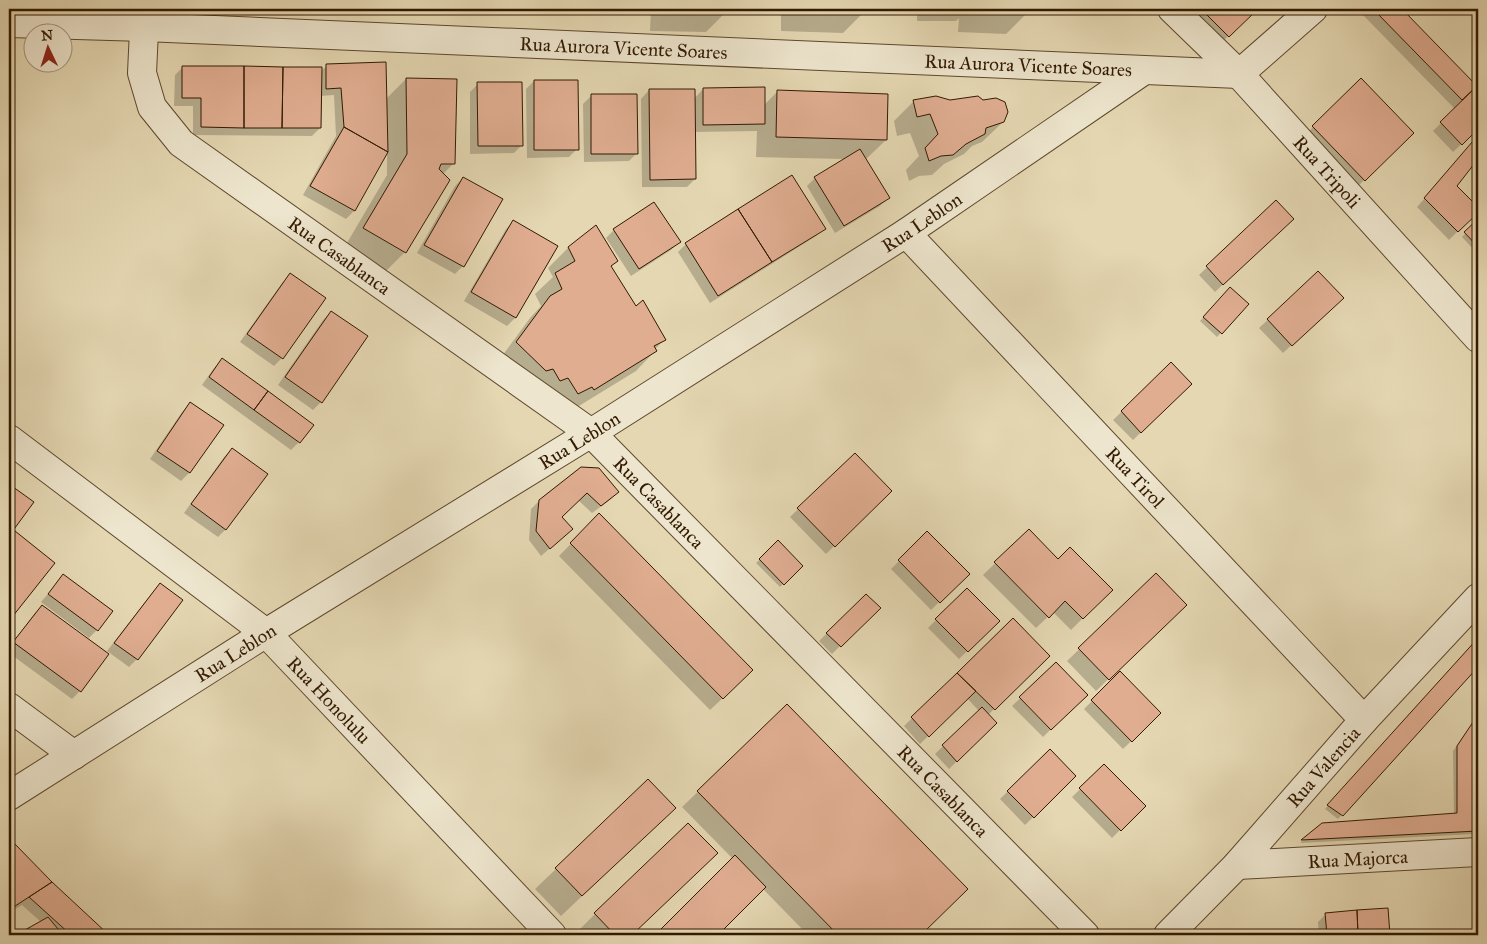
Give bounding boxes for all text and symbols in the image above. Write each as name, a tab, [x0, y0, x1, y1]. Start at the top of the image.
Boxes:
north arrow	[22, 22, 72, 72]
text: N	[41, 27, 54, 44]
street label: Rua Aurora Vicente Soares	[519, 32, 728, 64]
street label: Rua Aurora Vicente Soares	[924, 49, 1133, 81]
street label: Rua Tripoli	[1289, 131, 1366, 213]
street label: Rua Leblon	[877, 187, 966, 257]
street label: Rua Casablanca	[284, 211, 396, 300]
street label: Rua Leblon	[534, 406, 624, 474]
street label: Rua Tirol	[1101, 442, 1170, 513]
street label: Rua Casablanca	[609, 451, 710, 554]
street label: Rua Leblon	[190, 618, 280, 687]
street label: Rua Honolulu	[283, 651, 376, 748]
street label: Rua Valencia	[1282, 721, 1365, 812]
street label: Rua Casablanca	[893, 740, 994, 842]
street label: Rua Majorca	[1307, 844, 1410, 873]

